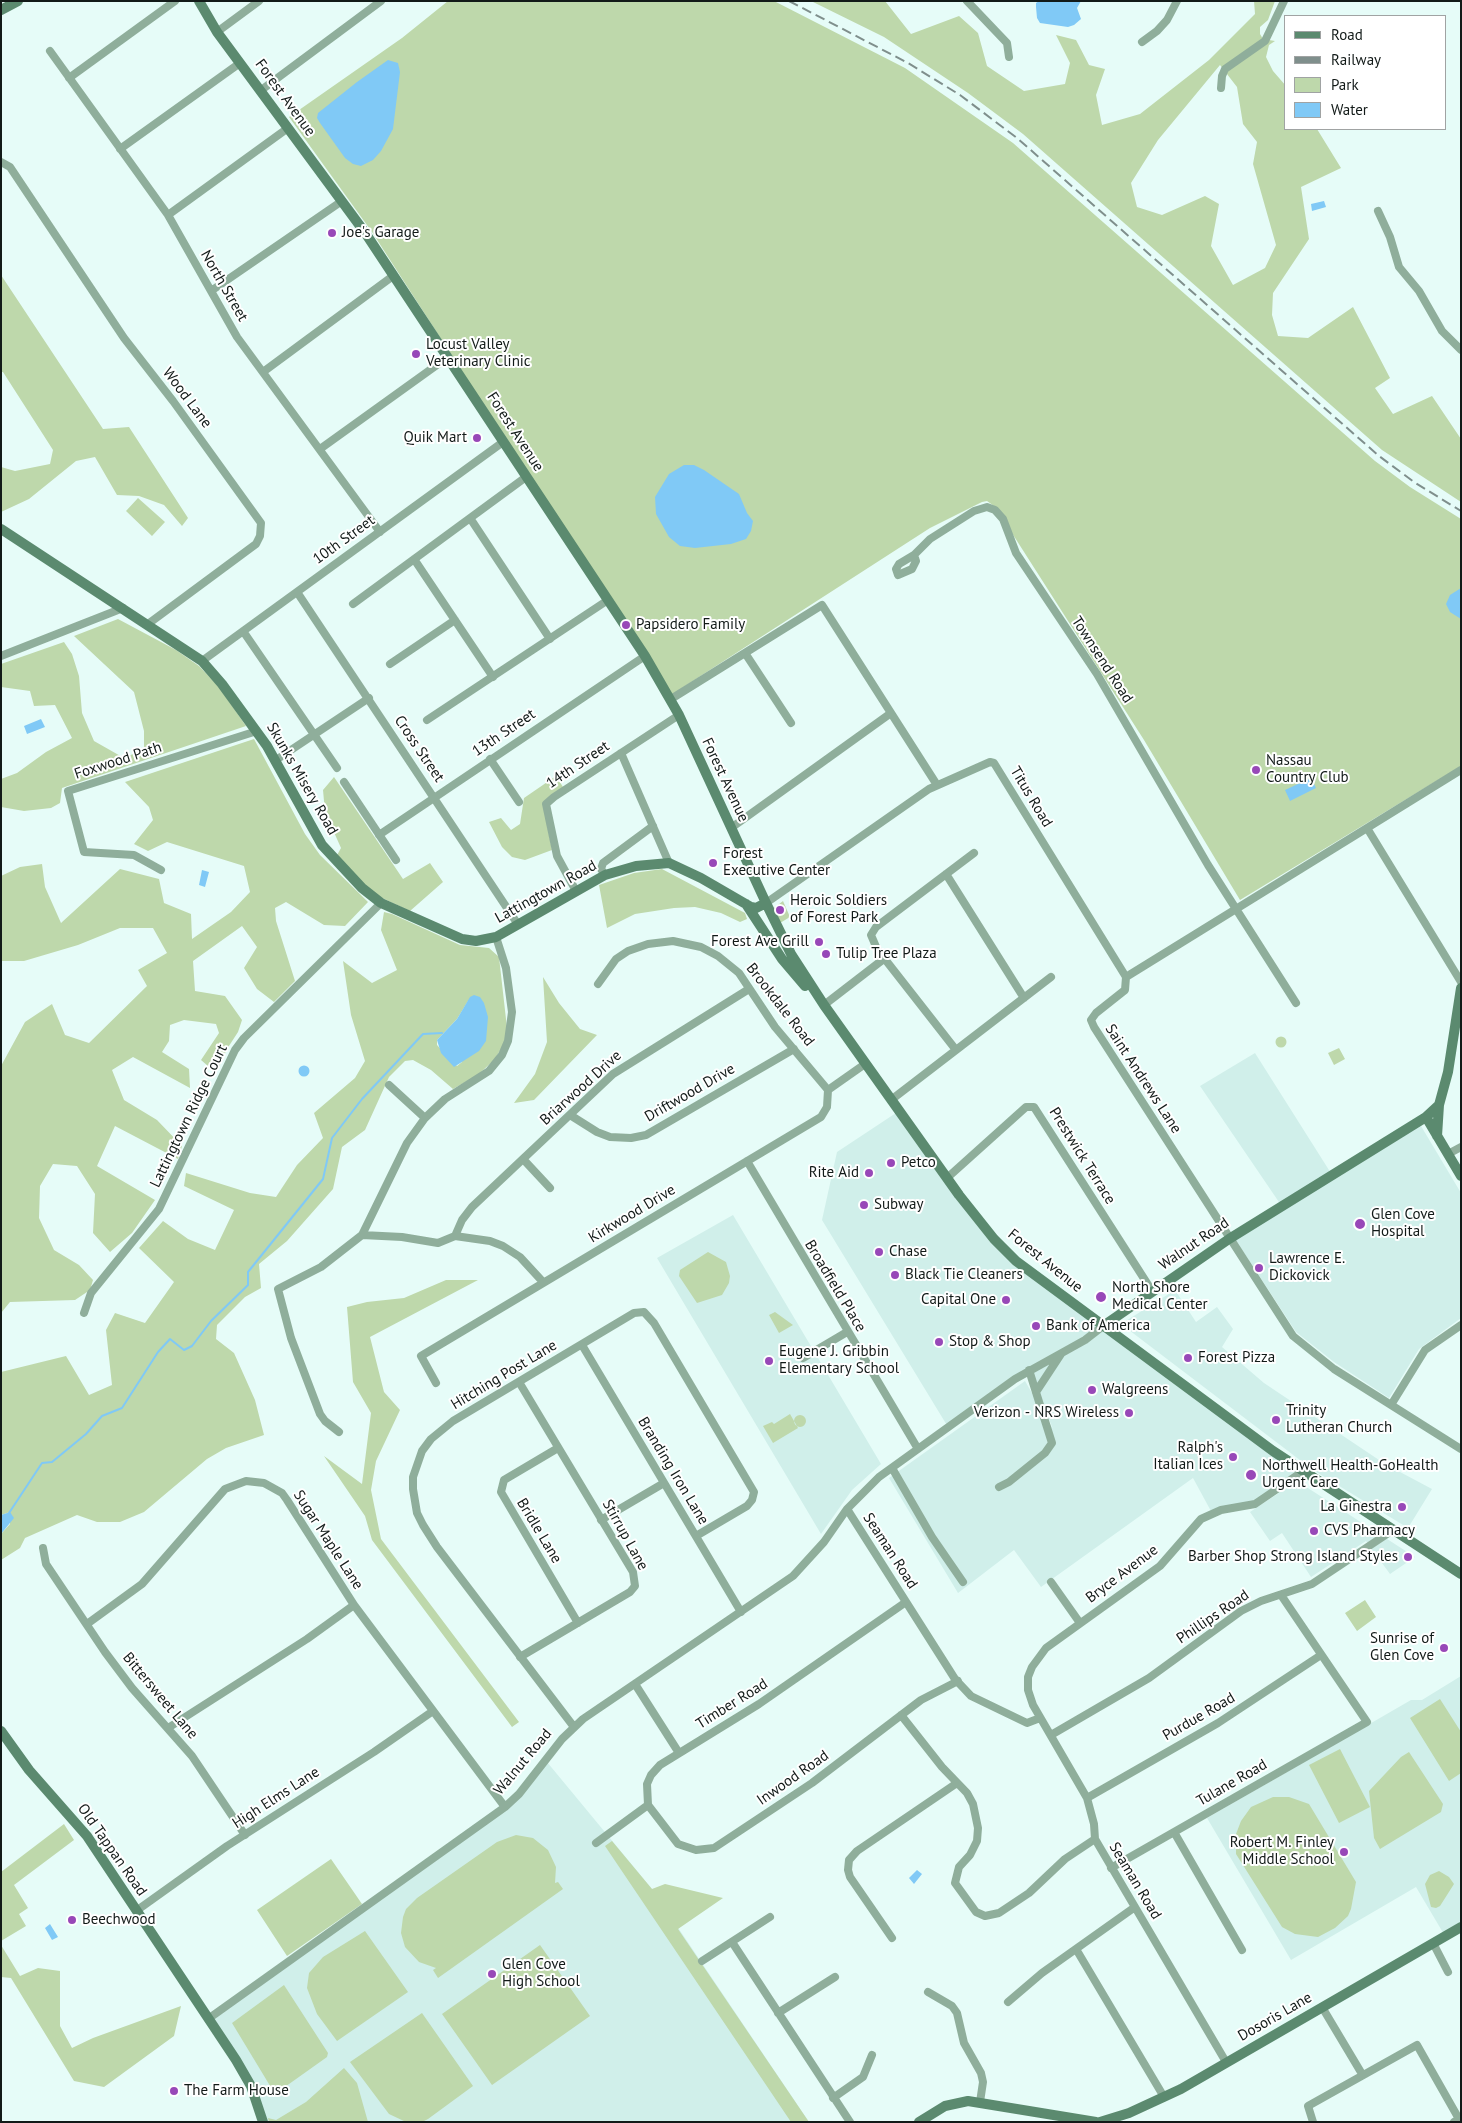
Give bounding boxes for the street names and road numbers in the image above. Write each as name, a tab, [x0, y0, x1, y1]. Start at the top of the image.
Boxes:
street label: Forest Avenue	[251, 56, 319, 140]
street label: North Street	[196, 247, 252, 325]
street label: Wood Lane	[159, 364, 215, 432]
street label: Forest Avenue	[483, 389, 547, 475]
street label: 10th Street	[310, 512, 378, 568]
street label: Townsend Road	[1067, 613, 1137, 707]
street label: 13th Street	[469, 705, 539, 761]
street label: Cross Street	[390, 712, 448, 786]
street label: Skunks Misery Road	[263, 720, 341, 838]
street label: Forest Avenue	[698, 735, 752, 825]
street label: 14th Street	[543, 737, 613, 793]
street label: Foxwood Path	[72, 738, 164, 784]
street label: Titus Road	[1006, 763, 1056, 831]
street label: Lattingtown Road	[492, 857, 600, 927]
street label: Brookdale Road	[742, 960, 818, 1050]
street label: Saint Andrews Lane	[1101, 1021, 1185, 1137]
street label: Lattingtown Ridge Court	[147, 1042, 231, 1190]
street label: Briarwood Drive	[537, 1047, 625, 1129]
street label: Driftwood Drive	[642, 1060, 738, 1126]
street label: Prestwick Terrace	[1045, 1104, 1119, 1208]
street label: Kirkwood Drive	[585, 1181, 679, 1247]
street label: Walnut Road	[1155, 1214, 1233, 1274]
street label: Forest Avenue	[1004, 1225, 1086, 1297]
street label: Broadfield Place	[801, 1237, 869, 1335]
street label: Hitching Post Lane	[448, 1336, 560, 1414]
street label: Branding Iron Lane	[634, 1414, 712, 1528]
street label: Sugar Maple Lane	[289, 1487, 367, 1593]
street label: Bridle Lane	[513, 1495, 565, 1567]
street label: Stirrup Lane	[598, 1496, 652, 1574]
street label: Seaman Road	[859, 1510, 921, 1592]
street label: Bryce Avenue	[1082, 1541, 1162, 1607]
street label: Phillips Road	[1173, 1586, 1253, 1648]
street label: Bittersweet Lane	[119, 1649, 201, 1743]
street label: Timber Road	[693, 1675, 771, 1733]
street label: Purdue Road	[1160, 1689, 1238, 1745]
street label: Walnut Road	[490, 1725, 556, 1799]
street label: Inwood Road	[754, 1747, 832, 1809]
street label: Tulane Road	[1194, 1756, 1270, 1810]
street label: High Elms Lane	[229, 1763, 323, 1833]
street label: Old Tappan Road	[73, 1800, 151, 1900]
street label: Seaman Road	[1105, 1839, 1165, 1923]
street label: Dosoris Lane	[1235, 1989, 1315, 2045]

